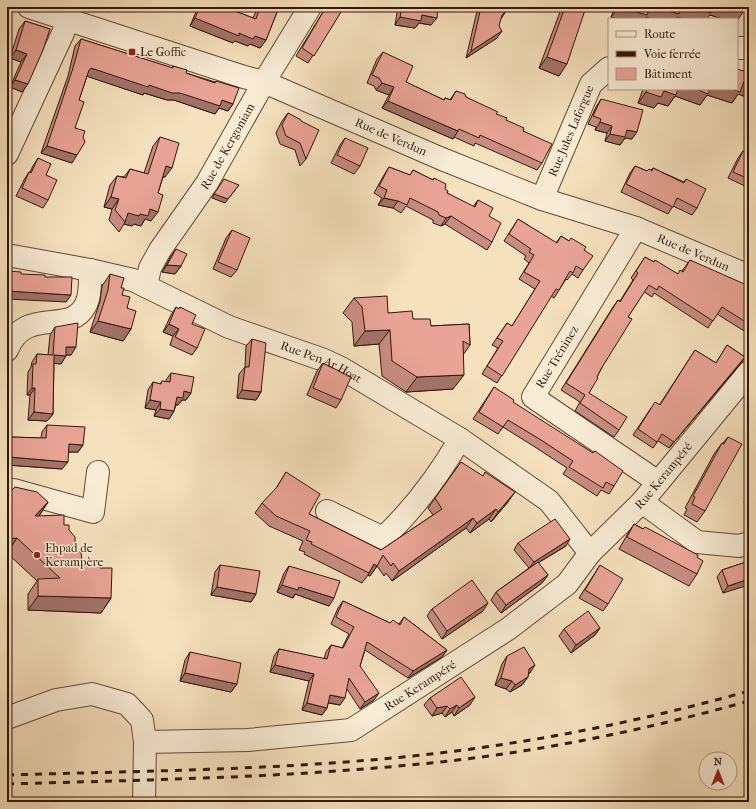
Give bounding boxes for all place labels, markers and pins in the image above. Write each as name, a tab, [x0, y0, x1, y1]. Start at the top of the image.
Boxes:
place label: Le Goffic	[140, 45, 186, 59]
marker: Le Goffic	[127, 47, 137, 57]
place label: Ehpad de Kerampère	[45, 541, 104, 569]
marker: Ehpad de Kerampère	[32, 550, 42, 560]

